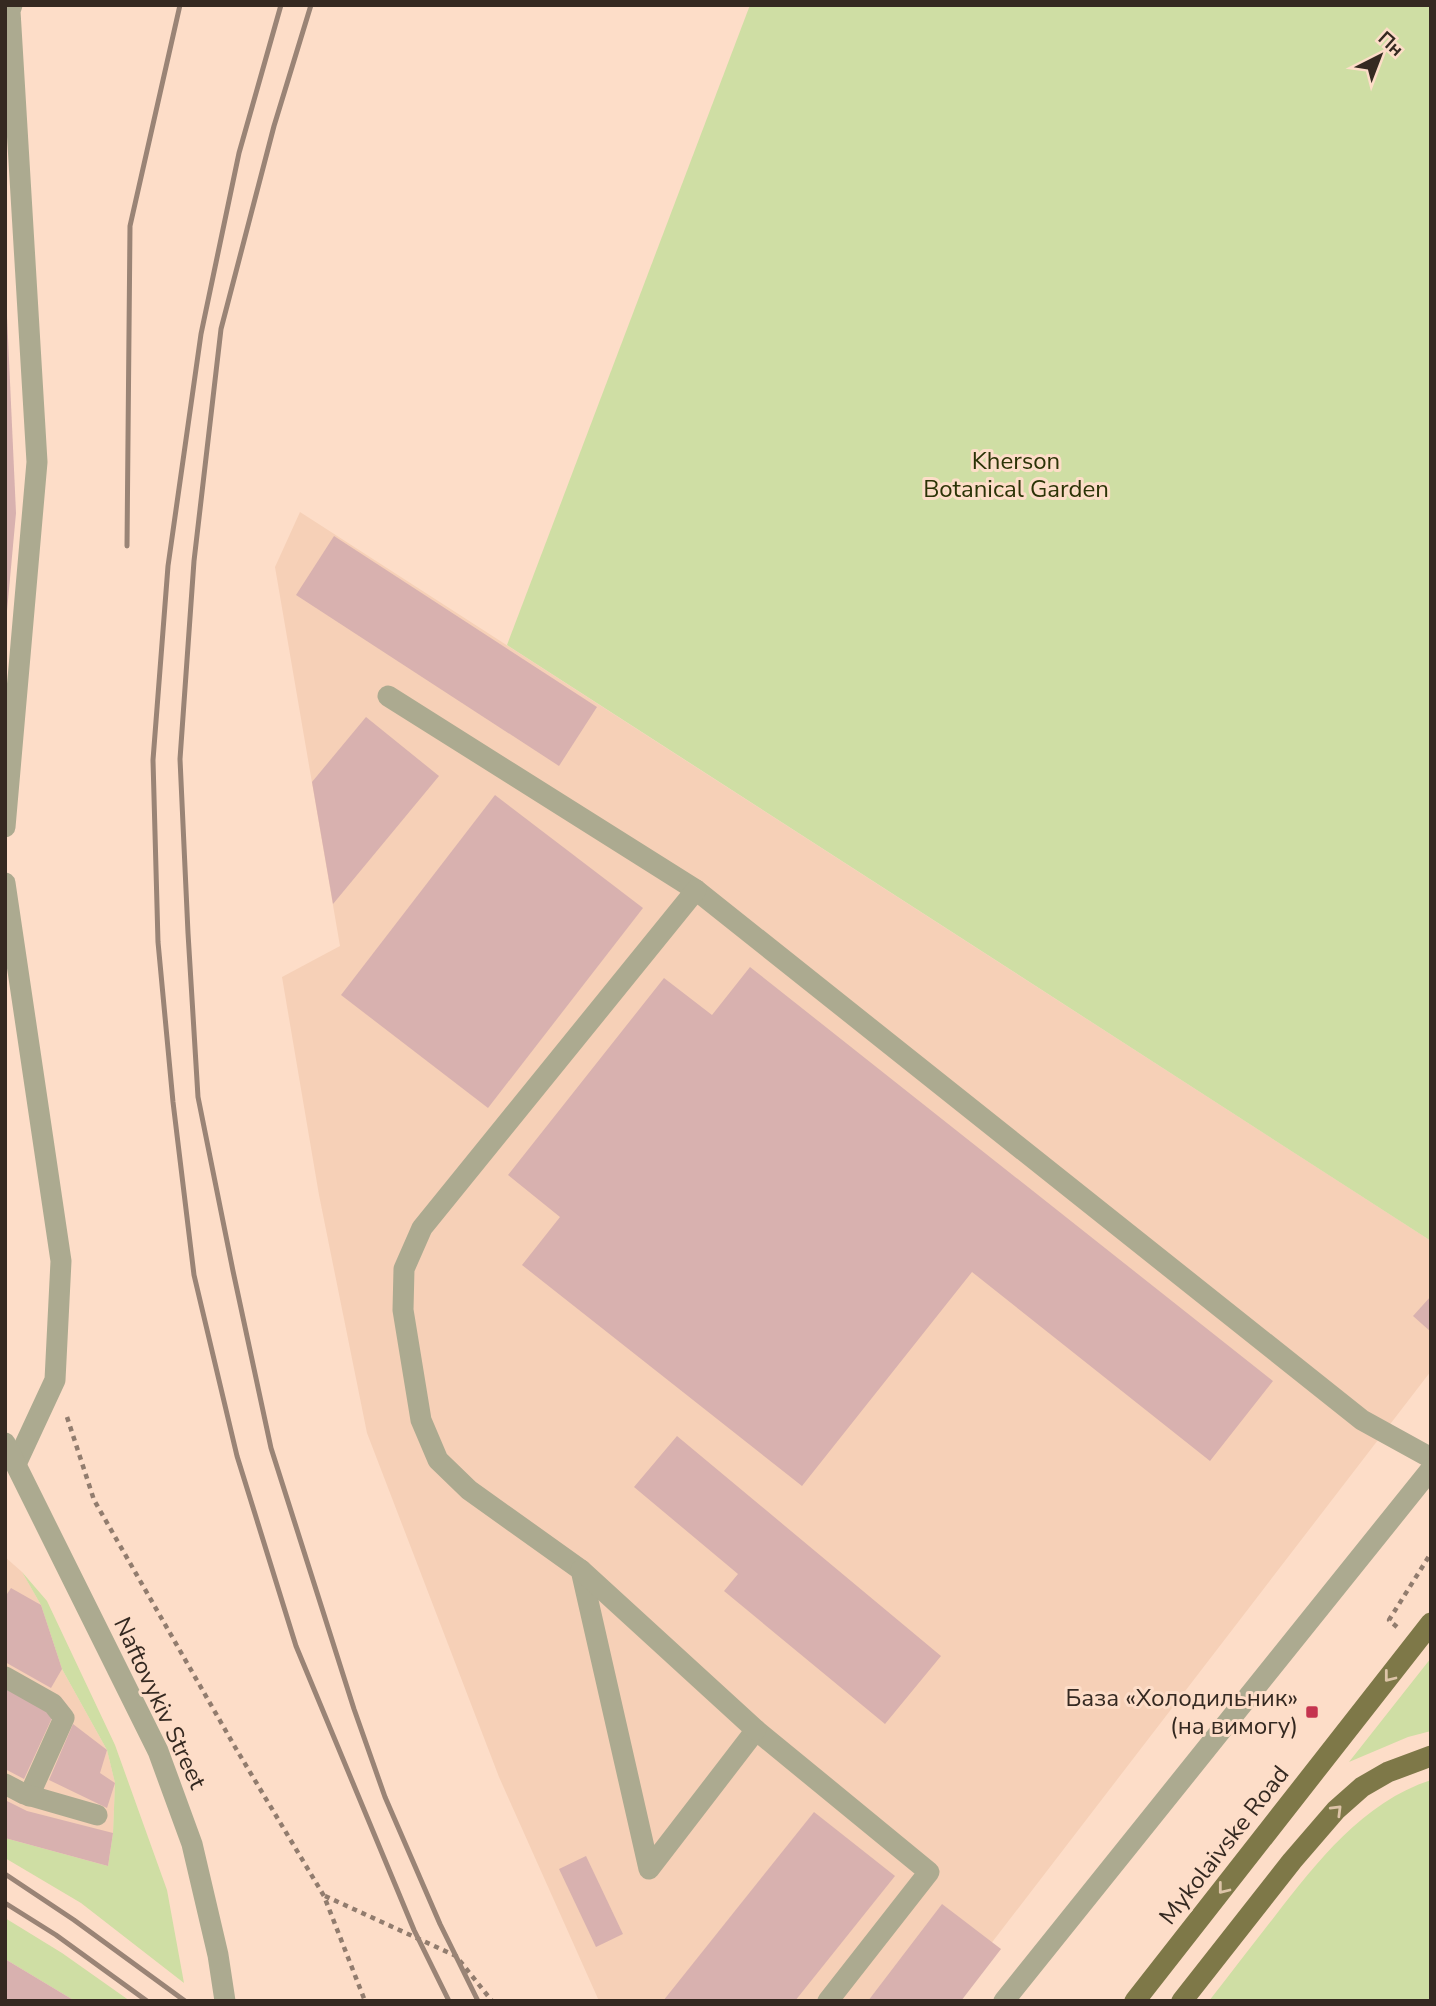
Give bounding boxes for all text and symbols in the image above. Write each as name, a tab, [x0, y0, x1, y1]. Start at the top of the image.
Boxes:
north arrow	[1345, 21, 1415, 91]
text: Пн	[1372, 26, 1409, 63]
park label: Kherson Botanical Garden	[923, 445, 1109, 505]
street label: Naftovykiv Street	[106, 1612, 214, 1795]
one-way arrow	[1384, 1669, 1397, 1681]
place label: База «Холодильник» (на вимогу)	[1065, 1682, 1298, 1742]
marker: База «Холодильник» (на вимогу)	[1304, 1704, 1320, 1720]
street label: Mykolaivske Road	[1152, 1759, 1296, 1931]
one-way arrow	[1329, 1805, 1342, 1818]
one-way arrow	[1218, 1882, 1231, 1894]

